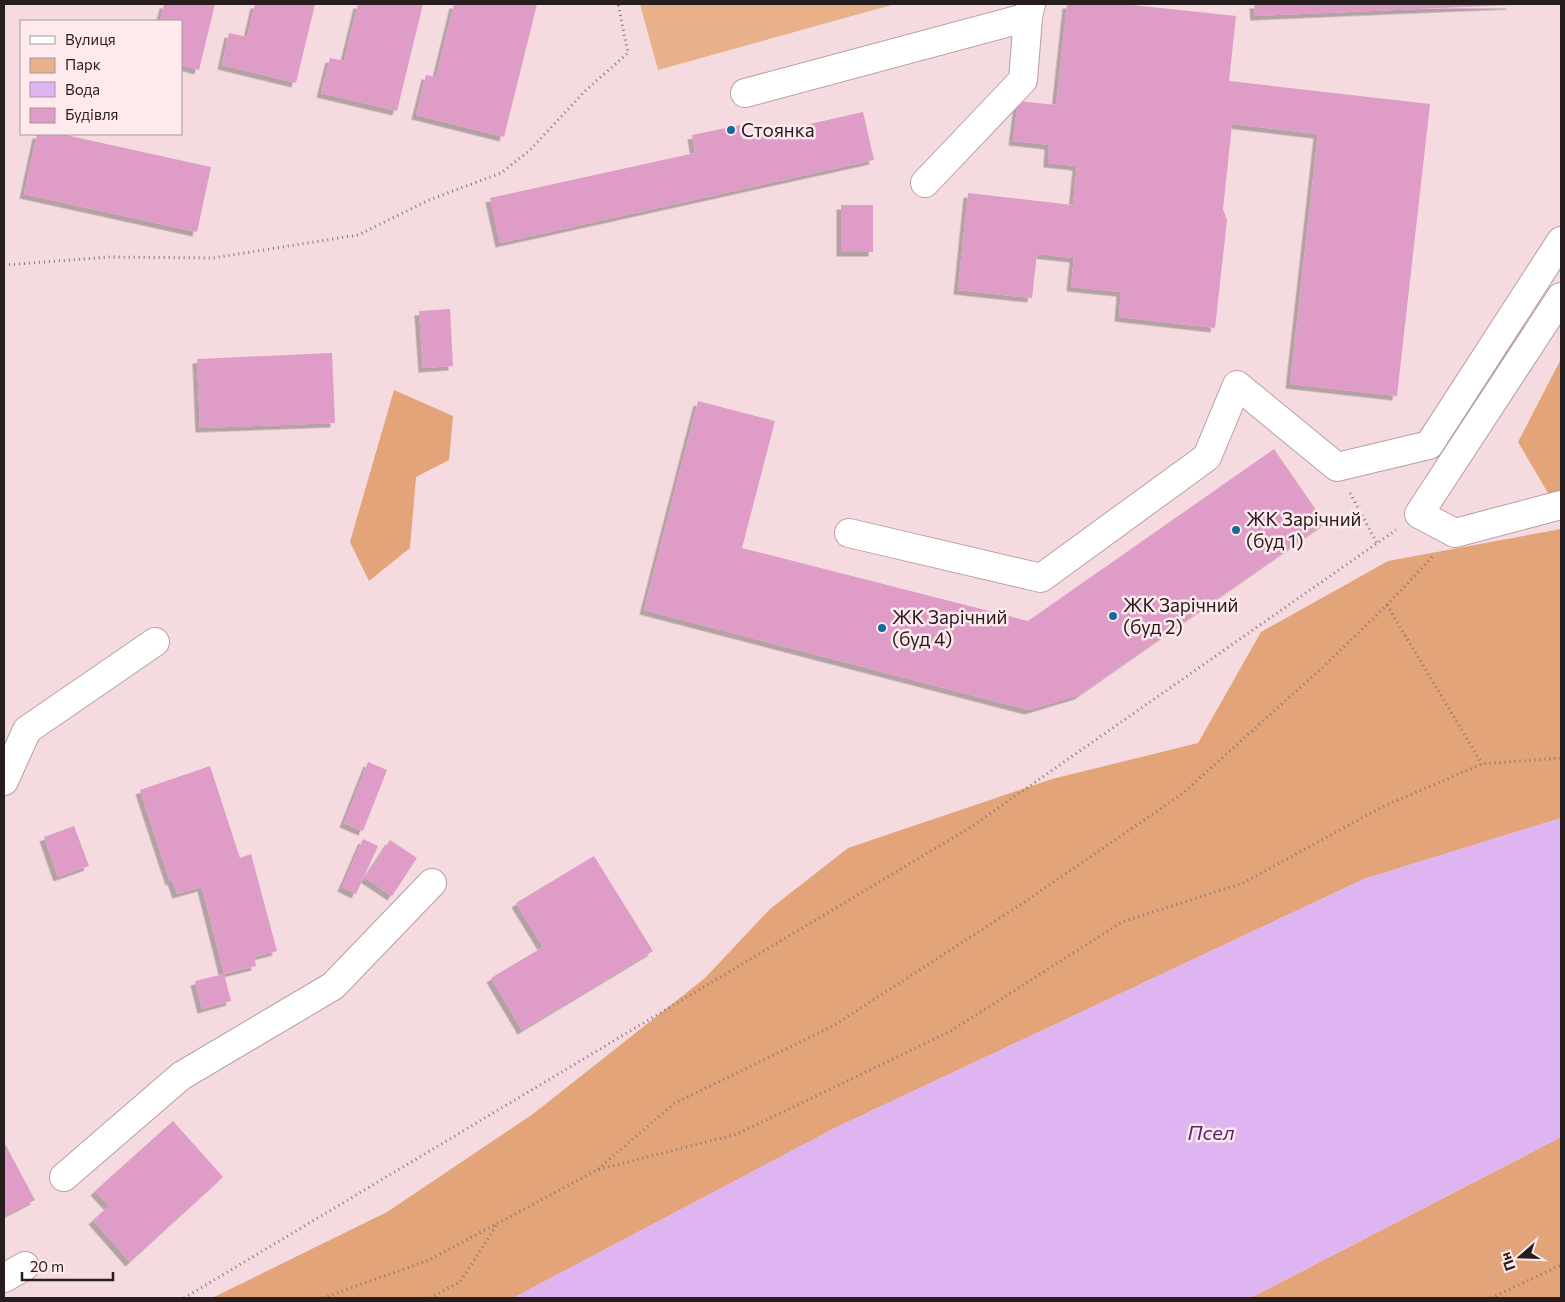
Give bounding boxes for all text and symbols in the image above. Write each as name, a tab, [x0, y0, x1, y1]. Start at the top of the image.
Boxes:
legend	[20, 20, 182, 135]
text: Вулиця	[65, 30, 116, 48]
text: Парк	[65, 55, 101, 73]
text: Вода	[65, 80, 100, 98]
text: Будівля	[65, 105, 118, 123]
place label: Стоянка	[741, 118, 815, 141]
marker: Стоянка	[725, 124, 737, 136]
place label: ЖК Зарічний (буд 1)	[1246, 507, 1361, 552]
marker: ЖК Зарічний (буд 1)	[1230, 524, 1242, 536]
place label: ЖК Зарічний (буд 2)	[1123, 593, 1238, 638]
place label: ЖК Зарічний (буд 4)	[892, 605, 1007, 650]
marker: ЖК Зарічний (буд 2)	[1107, 610, 1119, 622]
marker: ЖК Зарічний (буд 4)	[876, 622, 888, 634]
water label: Псел	[1188, 1120, 1235, 1144]
north arrow	[1495, 1232, 1545, 1282]
scale bar	[22, 1250, 114, 1282]
text: Пн	[1496, 1250, 1518, 1273]
text: 20 m	[30, 1257, 64, 1275]

